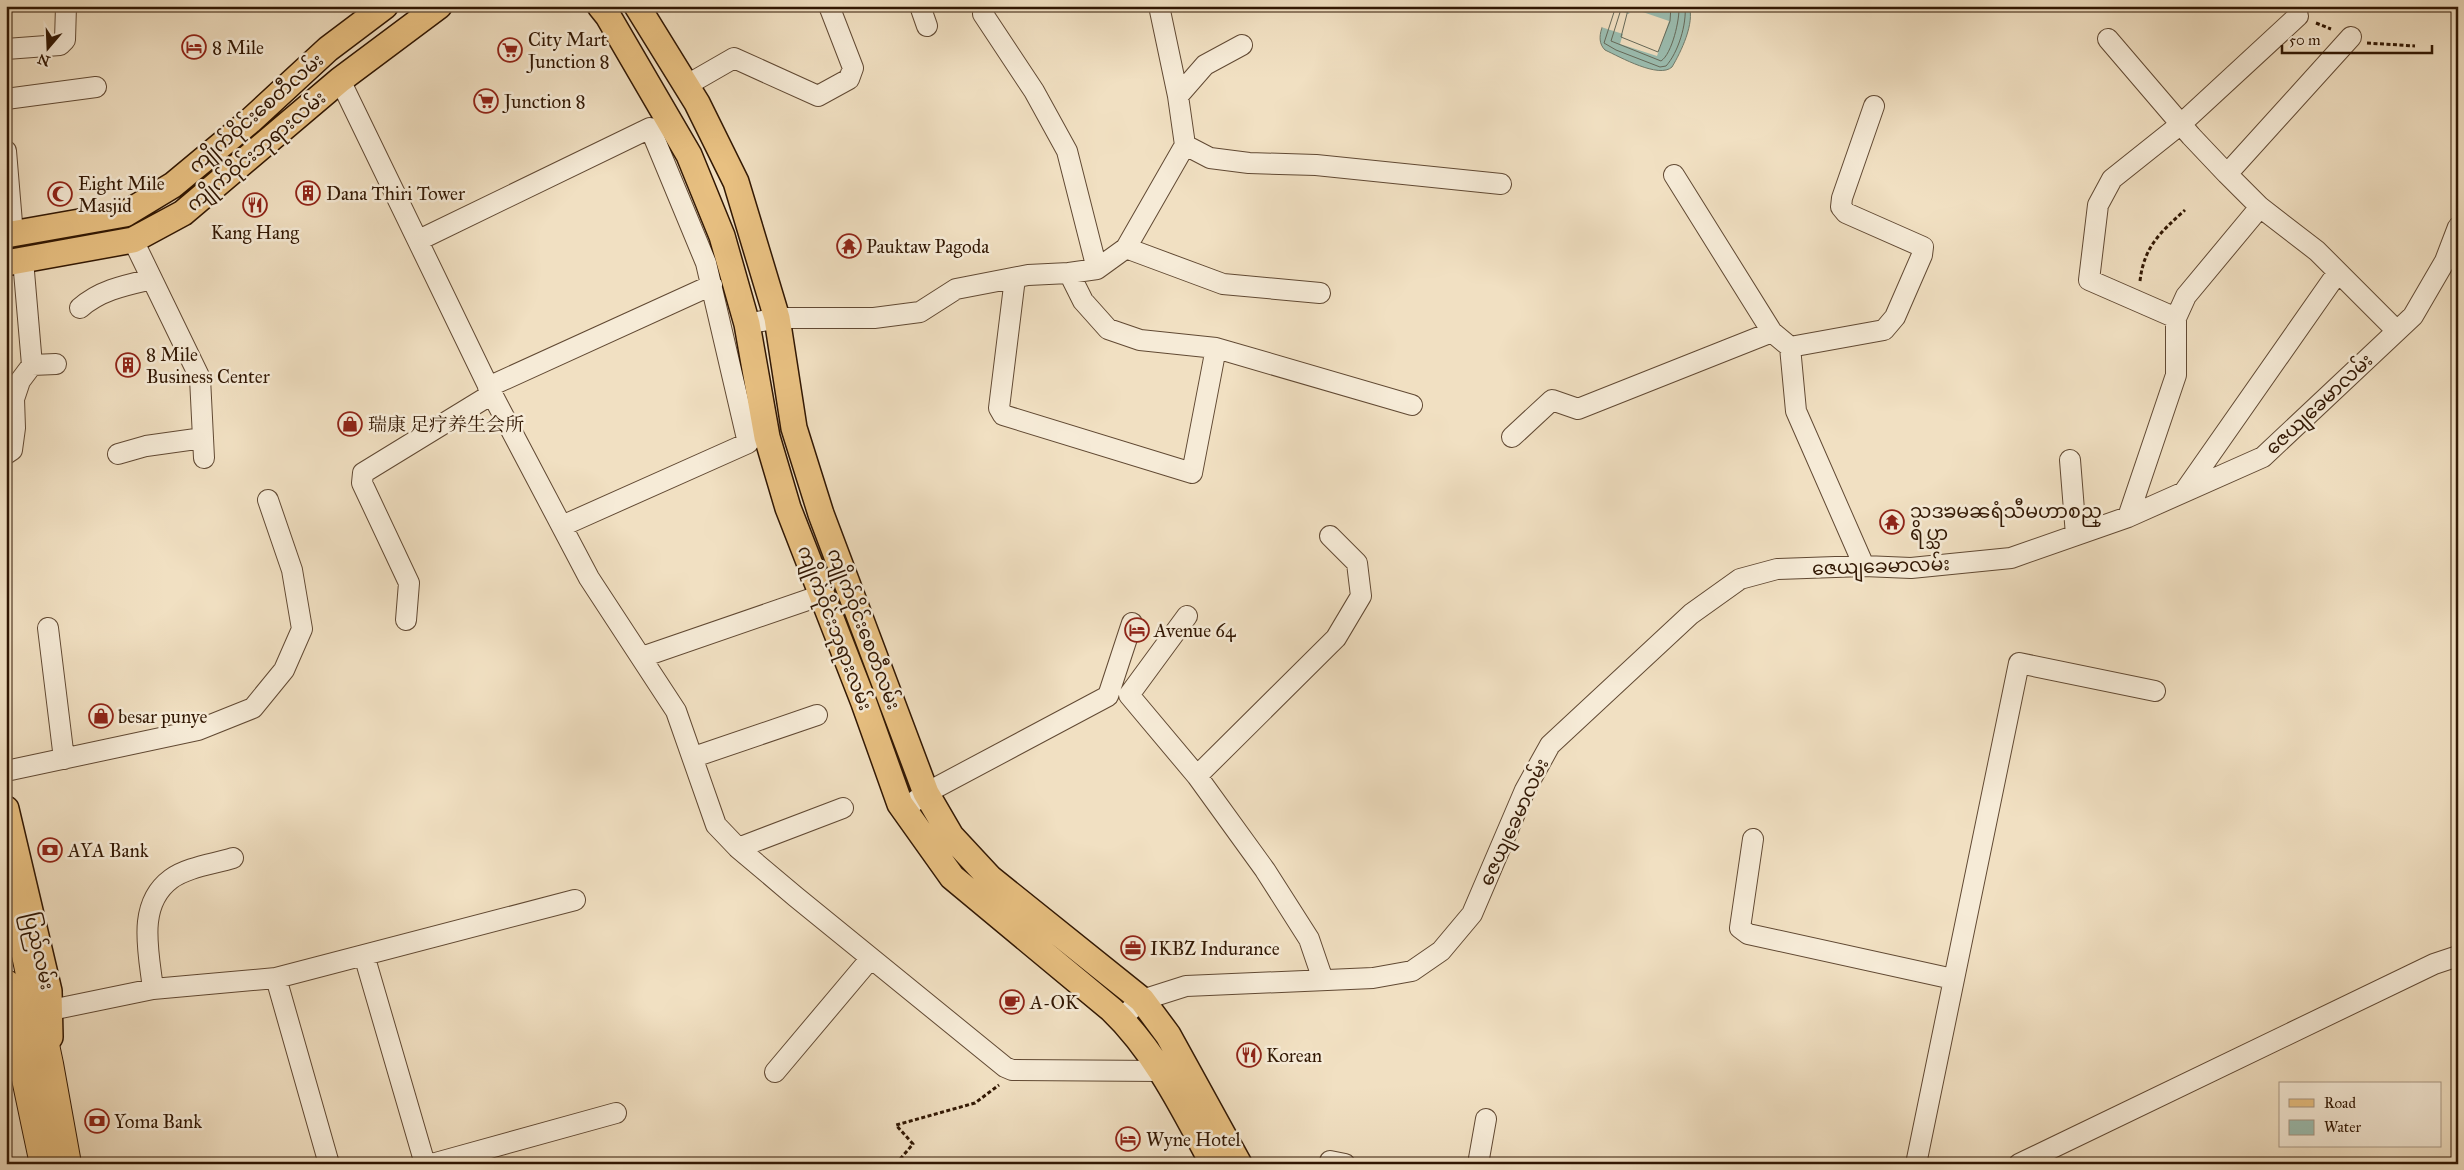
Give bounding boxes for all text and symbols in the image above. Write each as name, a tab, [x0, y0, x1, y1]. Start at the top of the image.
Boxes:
north arrow	[22, 22, 72, 72]
scale bar	[2282, 22, 2432, 54]
place label: City Mart Junction 8	[526, 28, 610, 74]
text: 50 m	[2289, 31, 2321, 49]
hotel icon: 8 Mile	[181, 34, 207, 60]
place label: 8 Mile	[212, 36, 264, 59]
supermarket icon: City Mart Junction 8	[497, 37, 523, 63]
street label: ကျိုက်ဝိုင်းစေတီလမ်း	[182, 46, 331, 182]
text: N	[35, 50, 52, 70]
street label: ကျိုက်ဝိုင်းဘုရားလမ်း	[180, 84, 334, 220]
supermarket icon: Junction 8	[473, 88, 499, 114]
place label: Junction 8	[502, 90, 586, 114]
place label: Eight Mile Masjid	[78, 172, 165, 217]
building icon: Dana Thiri Tower	[295, 180, 321, 206]
mosque icon: Eight Mile Masjid	[47, 181, 73, 207]
place label: Dana Thiri Tower	[326, 182, 466, 205]
restaurant icon: Kang Hang	[242, 192, 268, 218]
place label: Kang Hang	[211, 221, 299, 245]
temple icon: Pauktaw Pagoda	[836, 233, 862, 259]
place label: Pauktaw Pagoda	[866, 235, 990, 259]
place label: 8 Mile Business Center	[146, 343, 271, 388]
street label: ဇေယျခေမာလမ်း	[2259, 346, 2380, 462]
building icon: 8 Mile Business Center	[115, 352, 141, 378]
shop icon: 瑞康 足疗养生会所	[337, 411, 363, 437]
place label: 瑞康 足疗养生会所	[368, 413, 524, 436]
place label: သဒၶမၼရံသီမဟာစည္ ရိပ္သာ	[1910, 497, 2102, 549]
temple icon: သဒၶမၼရံသီမဟာစည္ ရိပ္သာ	[1879, 509, 1905, 535]
street label: ကျိုက်ဝိုင်းဘုရားလမ်း	[788, 541, 880, 715]
street label: ကျိုက်ဝိုင်းစေတီလမ်း	[818, 544, 908, 715]
street label: ဇေယျခေမာလမ်း	[1812, 549, 1950, 584]
hotel icon: Avenue 64	[1124, 617, 1150, 643]
place label: Avenue 64	[1153, 619, 1236, 642]
shop icon: besar punye	[88, 703, 114, 729]
place label: besar punye	[118, 705, 208, 728]
street label: ဇေယျခေမာလမ်း	[1472, 753, 1557, 891]
bank icon: AYA Bank	[37, 837, 63, 863]
place label: AYA Bank	[67, 839, 149, 862]
street label: ပြည်လမ်း	[15, 909, 62, 993]
office icon: IKBZ Indurance	[1120, 935, 1146, 961]
place label: IKBZ Indurance	[1150, 937, 1280, 960]
cafe icon: A-OK	[999, 989, 1025, 1015]
place label: A-OK	[1029, 991, 1079, 1014]
restaurant icon: Korean	[1236, 1042, 1262, 1068]
place label: Korean	[1266, 1044, 1322, 1067]
legend	[2279, 1082, 2442, 1148]
text: Road	[2324, 1094, 2356, 1112]
bank icon: Yoma Bank	[84, 1108, 110, 1134]
place label: Yoma Bank	[114, 1110, 202, 1133]
text: Water	[2324, 1118, 2361, 1136]
hotel icon: Wyne Hotel	[1115, 1126, 1141, 1152]
place label: Wyne Hotel	[1146, 1128, 1242, 1151]

